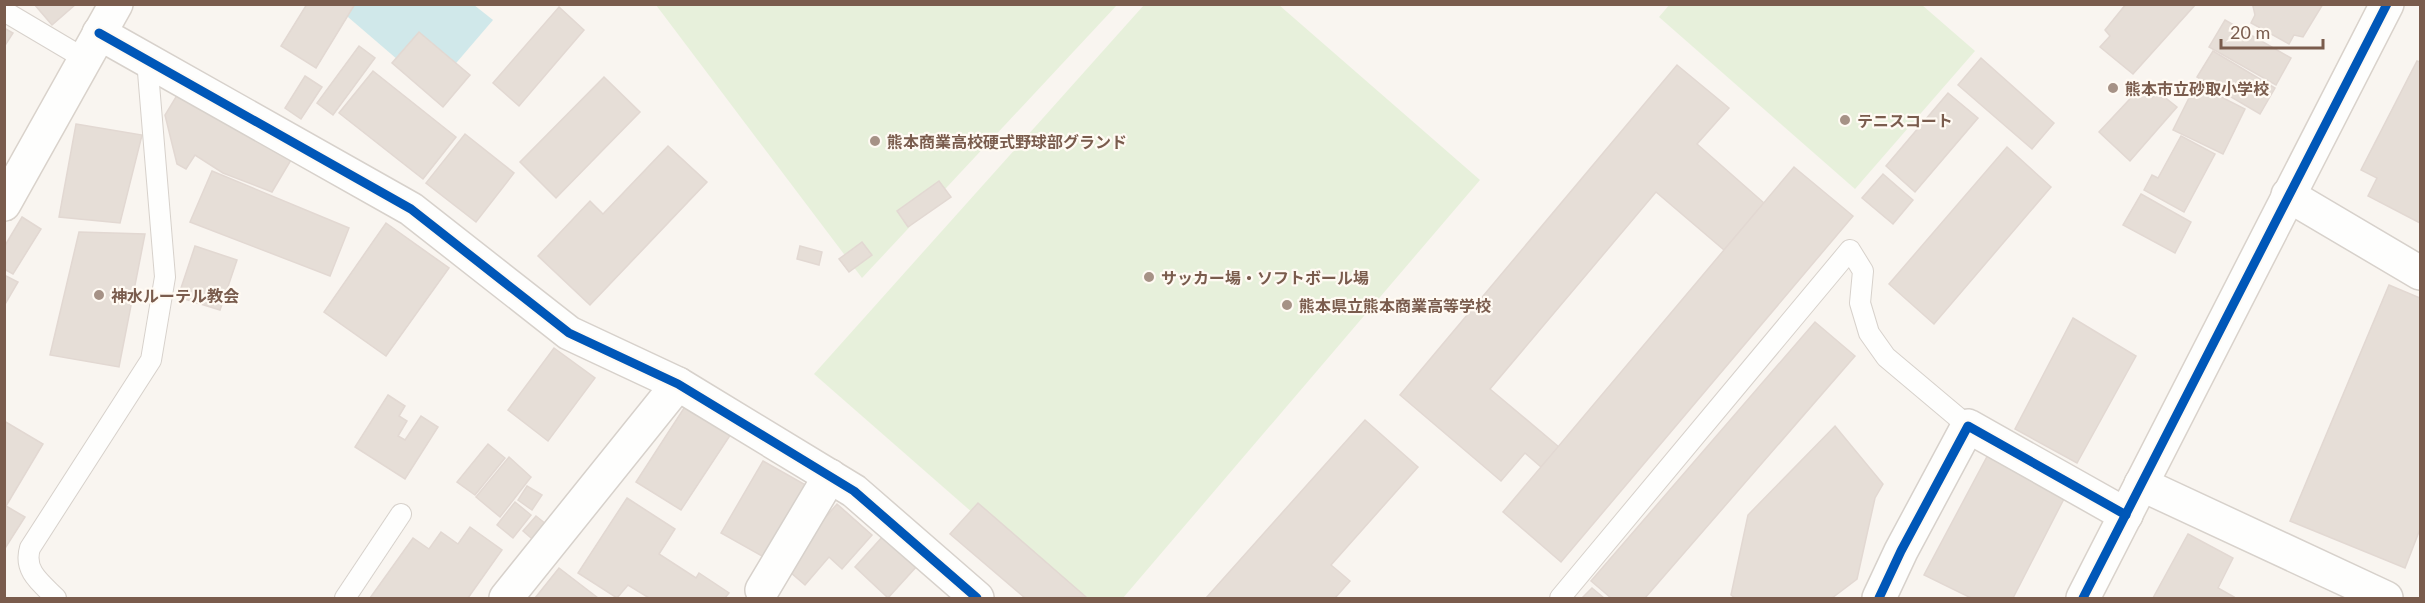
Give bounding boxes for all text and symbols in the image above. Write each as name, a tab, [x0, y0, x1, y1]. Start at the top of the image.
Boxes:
scale bar	[2221, 12, 2323, 50]
text: 20 m	[2230, 21, 2270, 43]
place label: 熊本市立砂取小学校	[2125, 79, 2269, 98]
marker: 熊本市立砂取小学校	[2106, 81, 2120, 95]
place label: テニスコート	[1857, 111, 1953, 130]
marker: テニスコート	[1838, 113, 1852, 127]
place label: 熊本商業高校硬式野球部グランド	[887, 132, 1127, 151]
marker: 熊本商業高校硬式野球部グランド	[868, 134, 882, 148]
place label: サッカー場・ソフトボール場	[1161, 268, 1369, 287]
marker: サッカー場・ソフトボール場	[1142, 270, 1156, 284]
place label: 神水ルーテル教会	[111, 286, 239, 305]
marker: 神水ルーテル教会	[92, 288, 106, 302]
place label: 熊本県立熊本商業高等学校	[1299, 296, 1491, 315]
marker: 熊本県立熊本商業高等学校	[1280, 298, 1294, 312]

